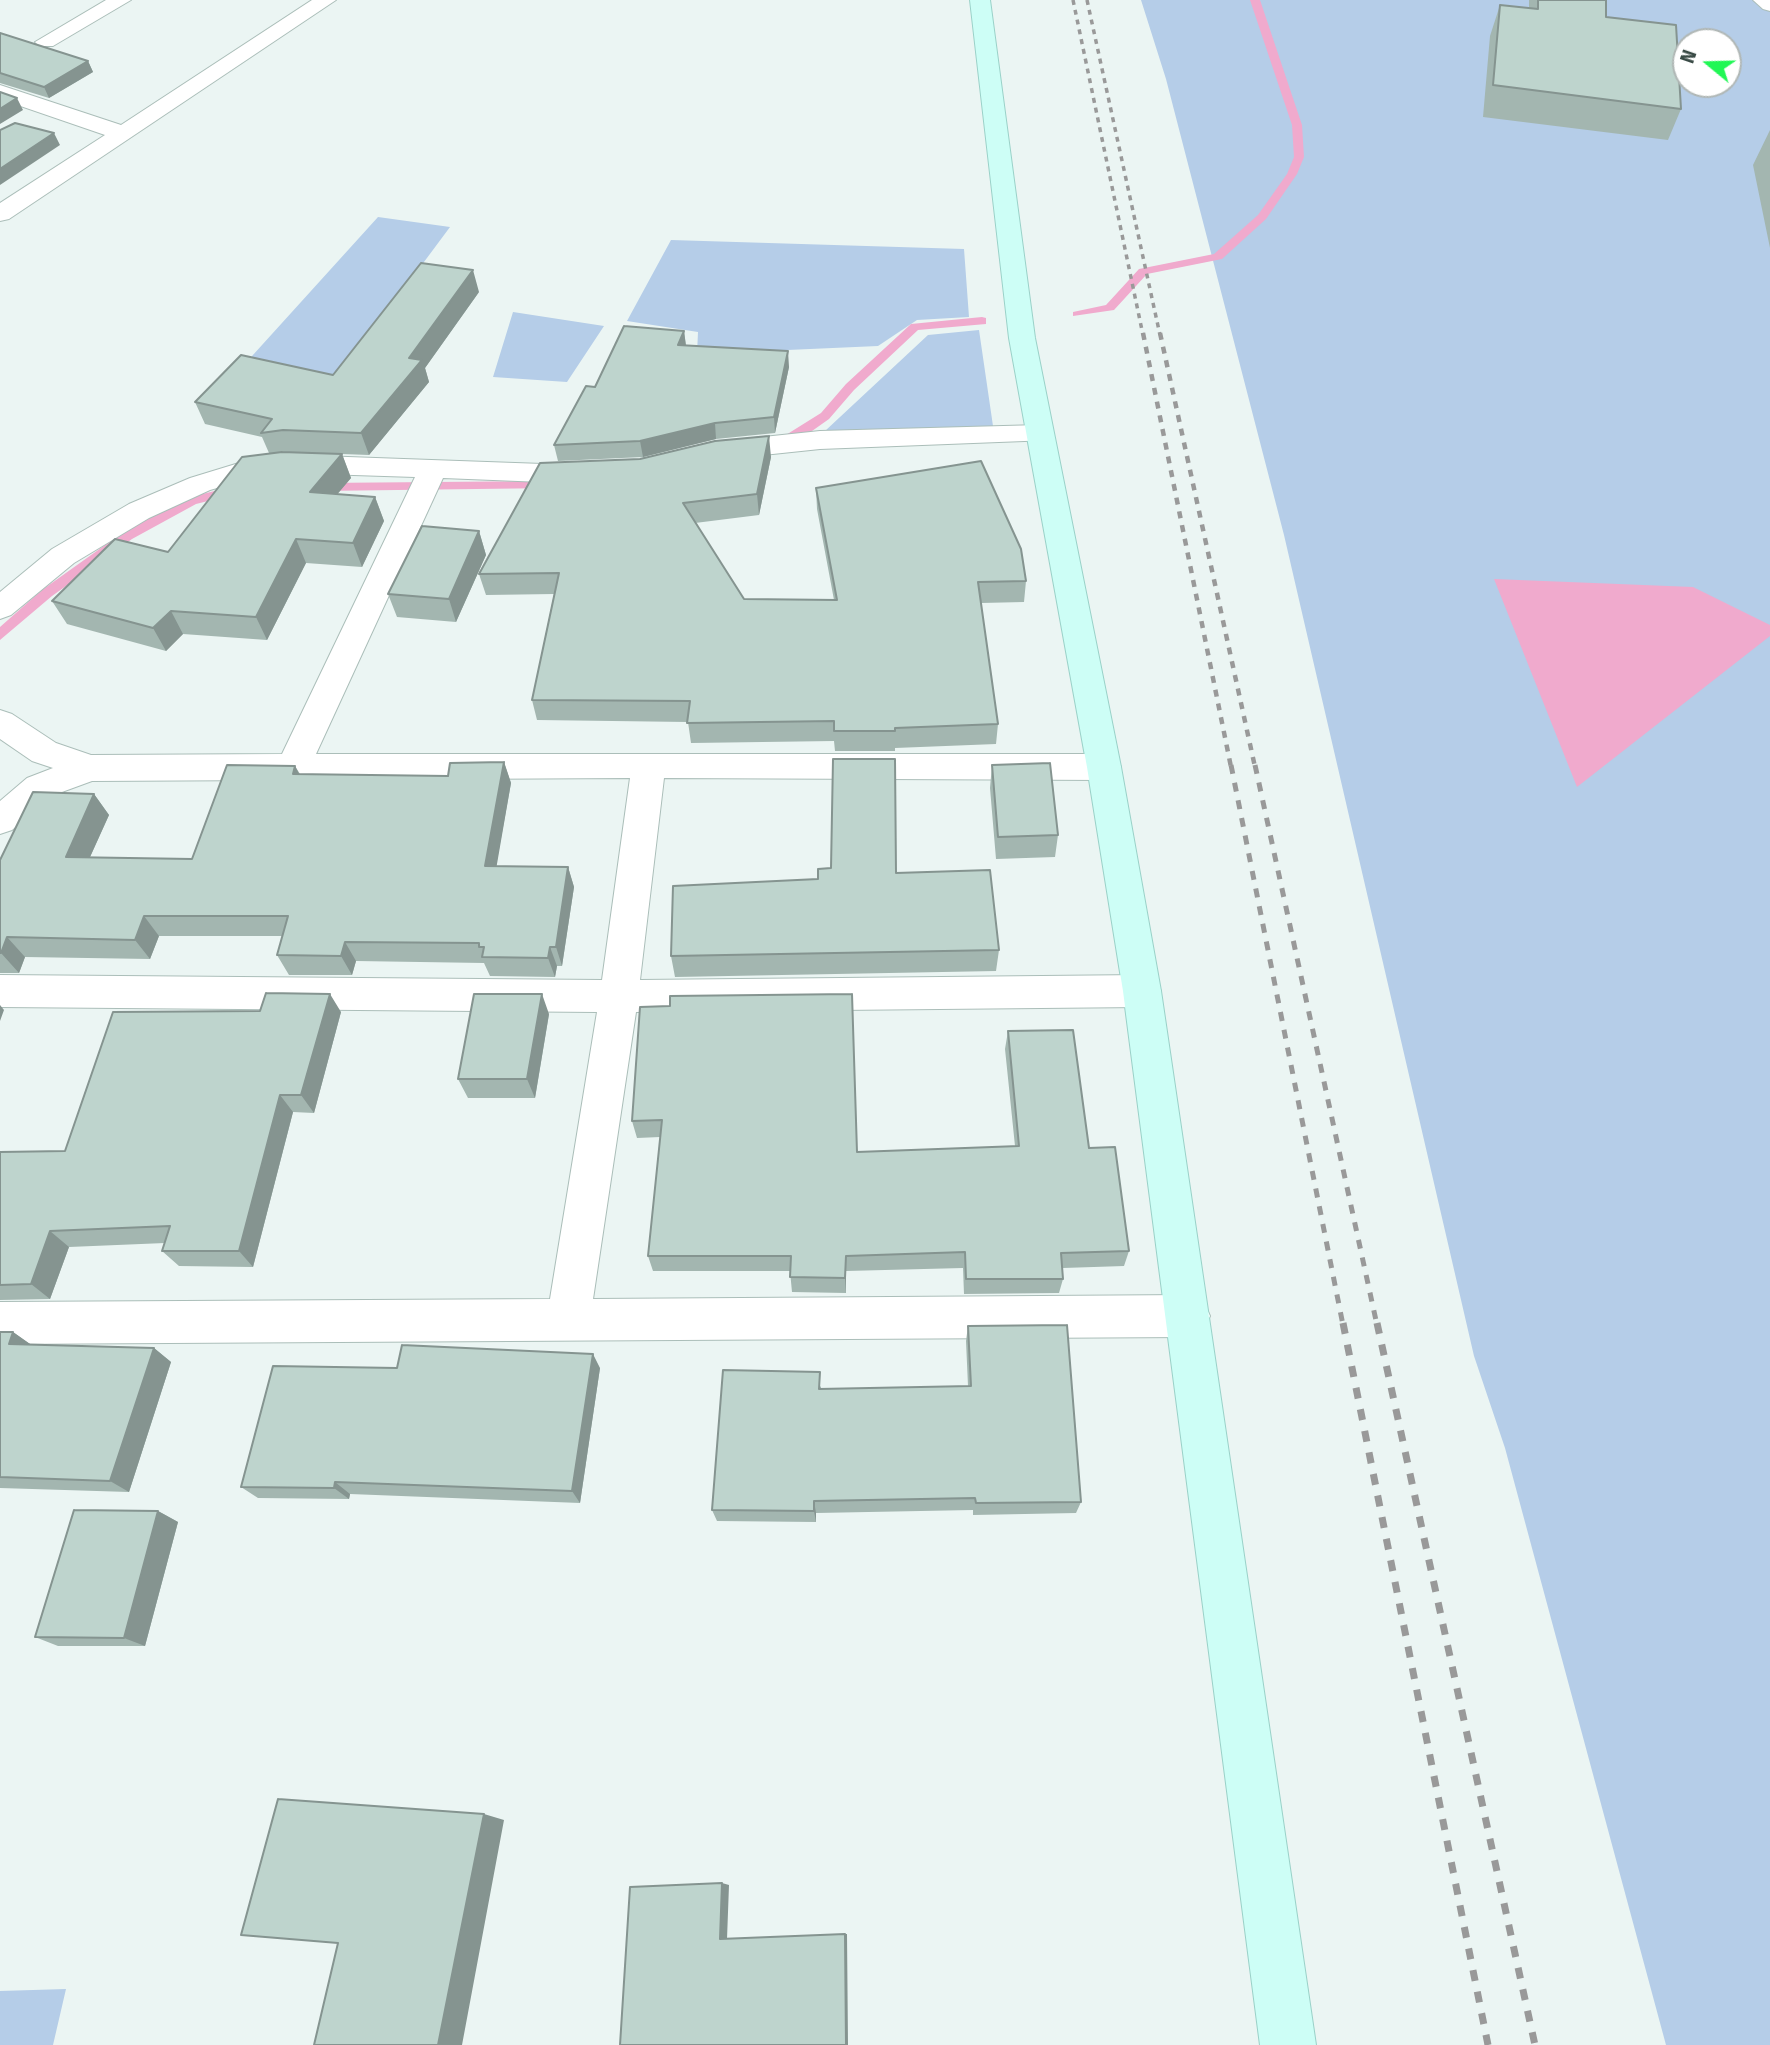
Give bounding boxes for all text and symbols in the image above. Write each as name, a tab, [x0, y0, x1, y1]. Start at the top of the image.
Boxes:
north arrow	[1672, 28, 1742, 98]
text: N	[1676, 47, 1701, 66]

